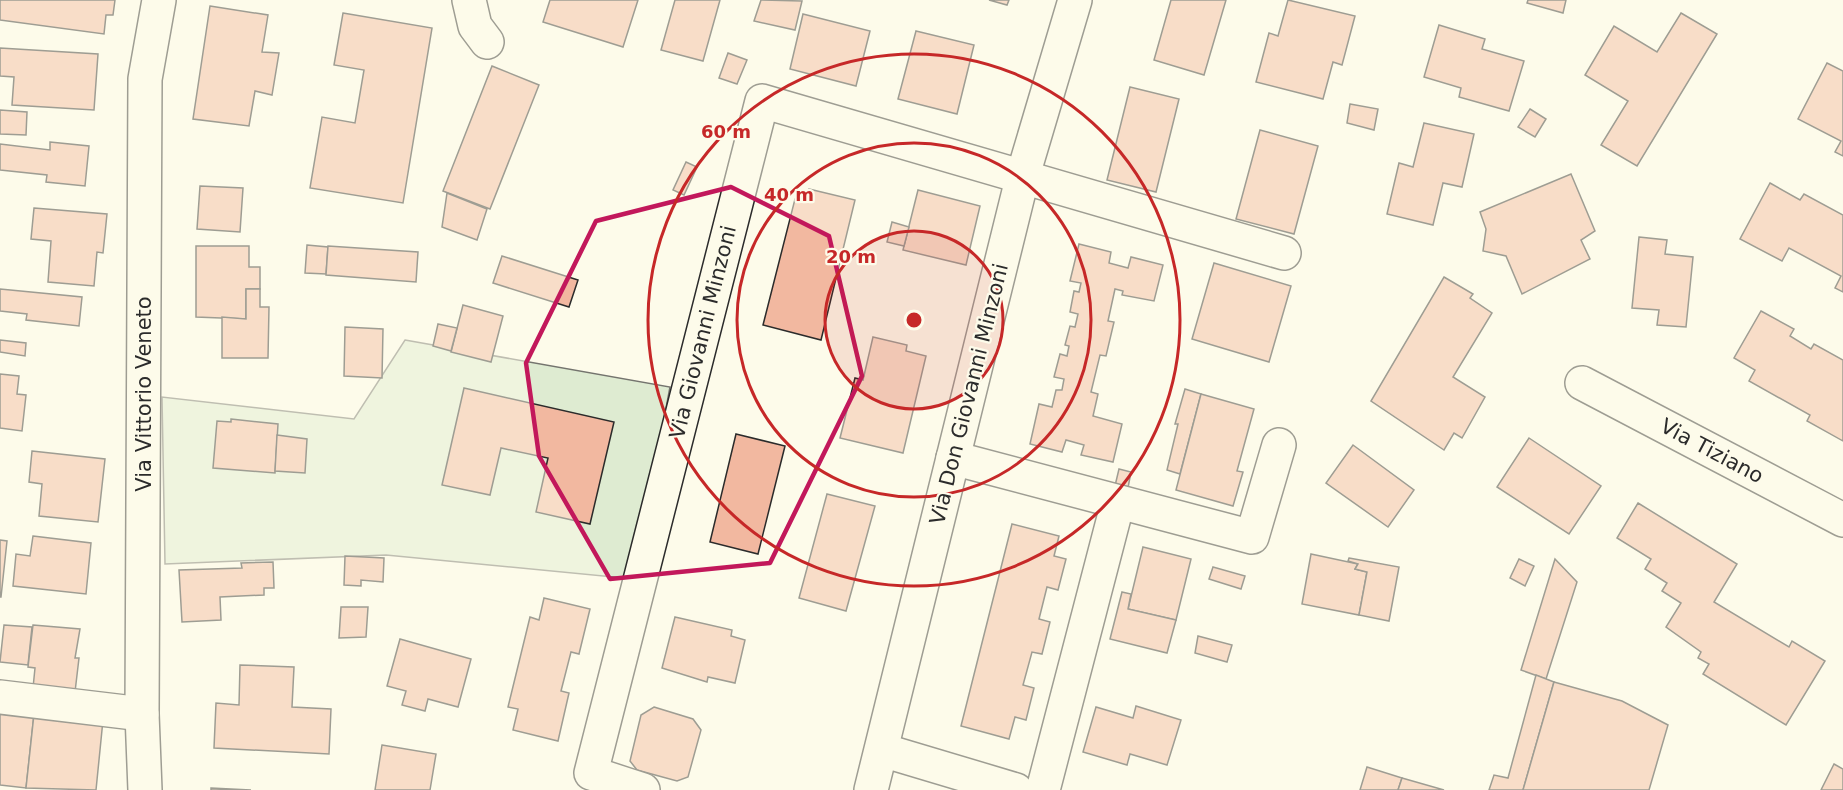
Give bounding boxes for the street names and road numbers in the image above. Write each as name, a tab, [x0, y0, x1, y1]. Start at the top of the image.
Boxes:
street label: Via Giovanni Minzoni	[665, 223, 741, 441]
street label: Via Don Giovanni Minzoni	[925, 261, 1013, 527]
street label: Via Vittorio Veneto	[132, 296, 156, 492]
street label: Via Tiziano	[1656, 414, 1768, 488]

